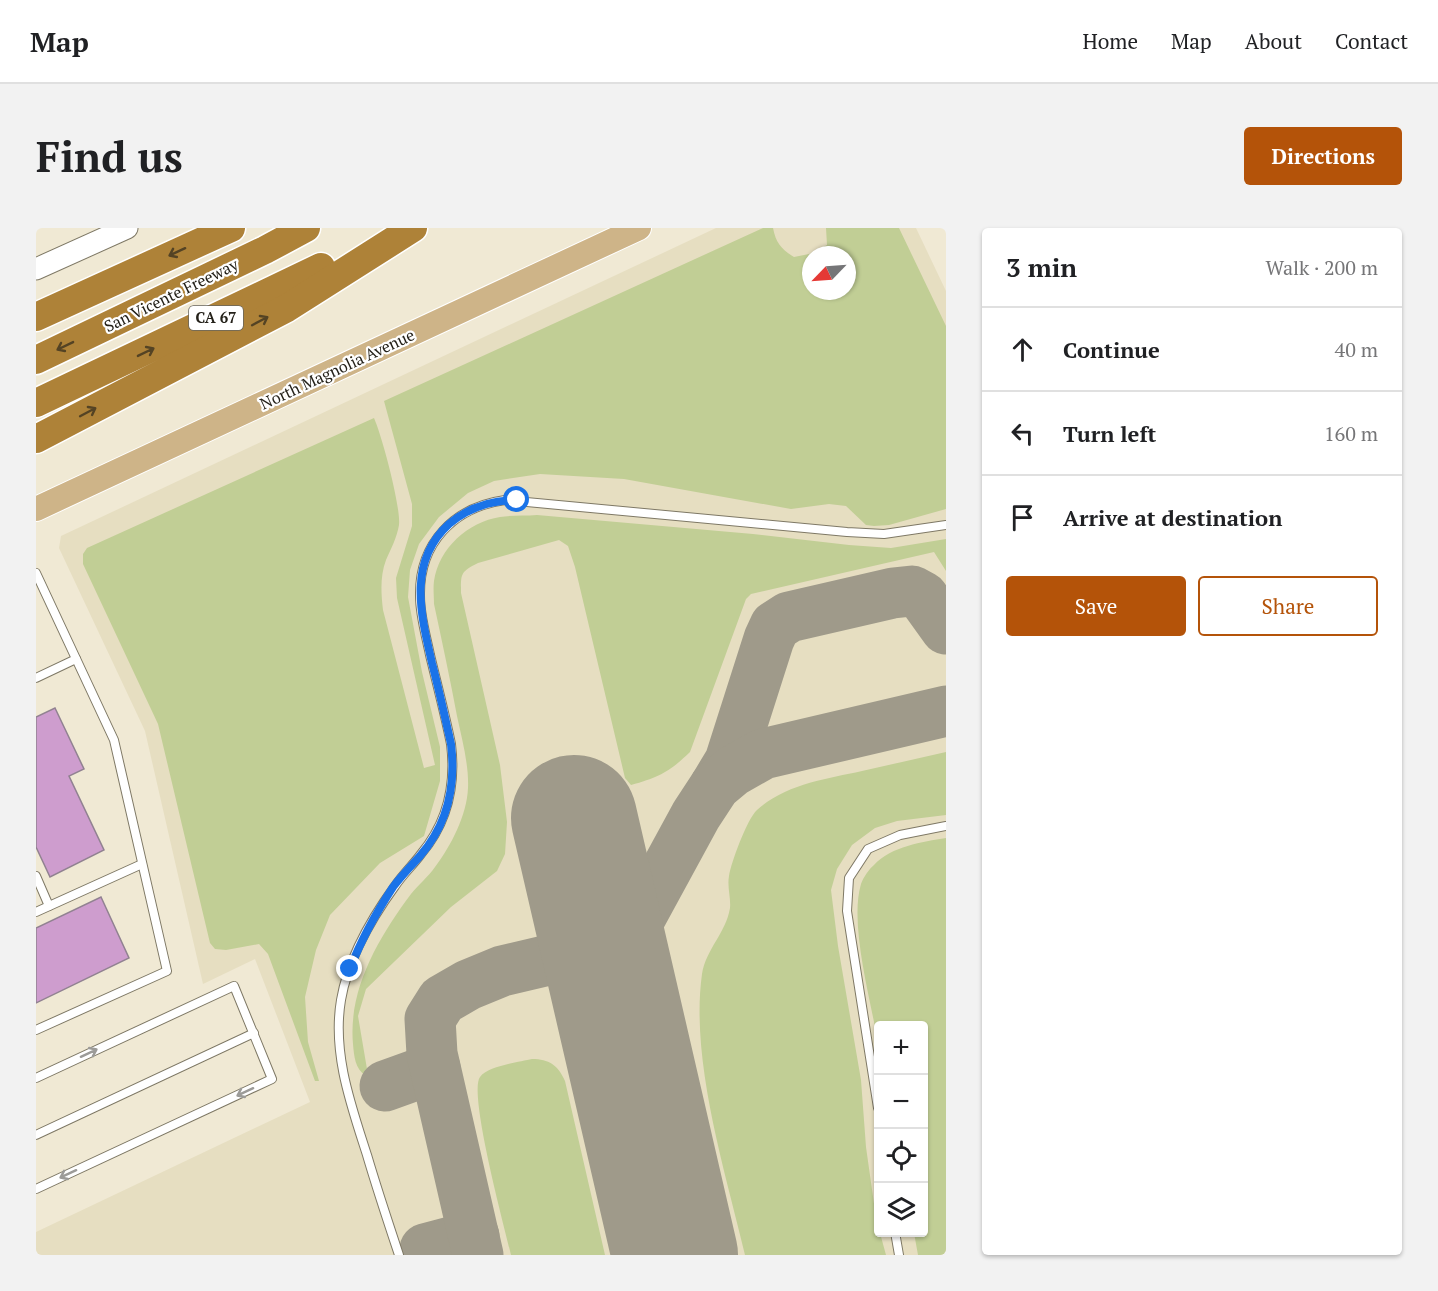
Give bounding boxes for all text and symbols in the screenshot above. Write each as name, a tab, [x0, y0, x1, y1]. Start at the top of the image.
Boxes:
text: Map	[30, 23, 89, 60]
text: Home	[1082, 27, 1138, 55]
text: Map	[1171, 27, 1212, 55]
text: About	[1245, 27, 1302, 55]
text: Contact	[1335, 27, 1408, 55]
button: Directions	[1244, 127, 1402, 185]
text: Find us	[36, 128, 183, 184]
north arrow	[802, 246, 856, 300]
one-way arrow	[169, 247, 187, 259]
text: 3 min	[1006, 250, 1077, 284]
street label: San Vicente Freeway	[100, 253, 243, 337]
text: Walk · 200 m	[1266, 254, 1378, 281]
road number: CA 67	[189, 306, 243, 330]
one-way arrow	[251, 315, 269, 326]
street label: North Magnolia Avenue	[256, 323, 418, 415]
icon: ahead	[1006, 333, 1039, 366]
text: Continue	[1063, 335, 1160, 364]
text: 40 m	[1335, 336, 1378, 363]
one-way arrow	[56, 341, 74, 353]
one-way arrow	[137, 345, 155, 357]
one-way arrow	[78, 406, 96, 417]
icon: left	[1006, 417, 1039, 450]
text: Turn left	[1063, 419, 1156, 448]
text: 160 m	[1324, 420, 1378, 447]
route start	[503, 486, 529, 512]
icon: arrive	[1006, 501, 1039, 534]
text: Arrive at destination	[1063, 503, 1282, 532]
button: Save	[1006, 576, 1186, 636]
button: Share	[1198, 576, 1378, 636]
route end	[336, 955, 362, 981]
map controls	[874, 1021, 928, 1237]
button: +	[874, 1021, 928, 1075]
one-way arrow	[80, 1046, 98, 1058]
button: −	[874, 1075, 928, 1129]
one-way arrow	[237, 1086, 255, 1098]
button: locate	[874, 1129, 928, 1183]
one-way arrow	[60, 1169, 78, 1180]
button: layers	[874, 1183, 928, 1237]

